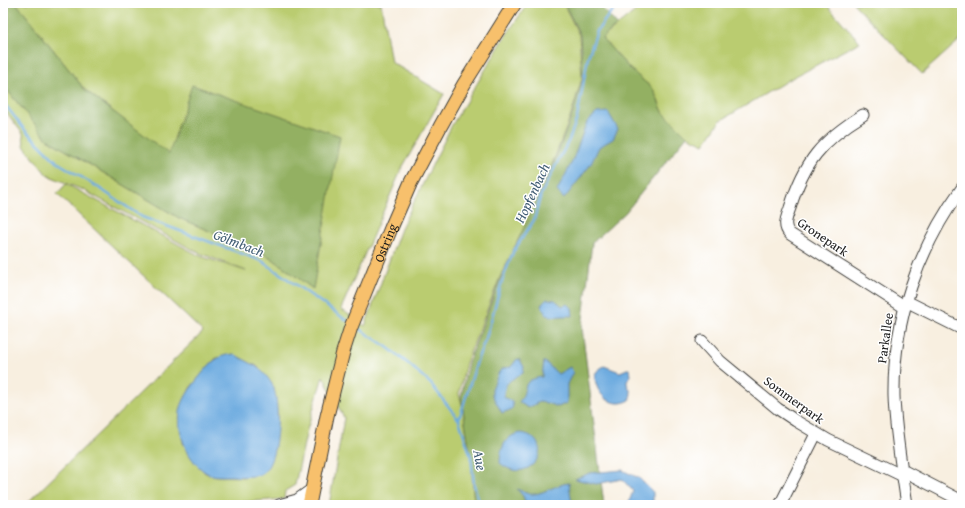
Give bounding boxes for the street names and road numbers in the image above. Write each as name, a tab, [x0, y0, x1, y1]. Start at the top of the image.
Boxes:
street label: Gronepark	[794, 213, 853, 261]
street label: Ostring	[369, 220, 402, 265]
street label: Parkallee	[872, 312, 898, 364]
street label: Sommerpark	[760, 372, 829, 429]

